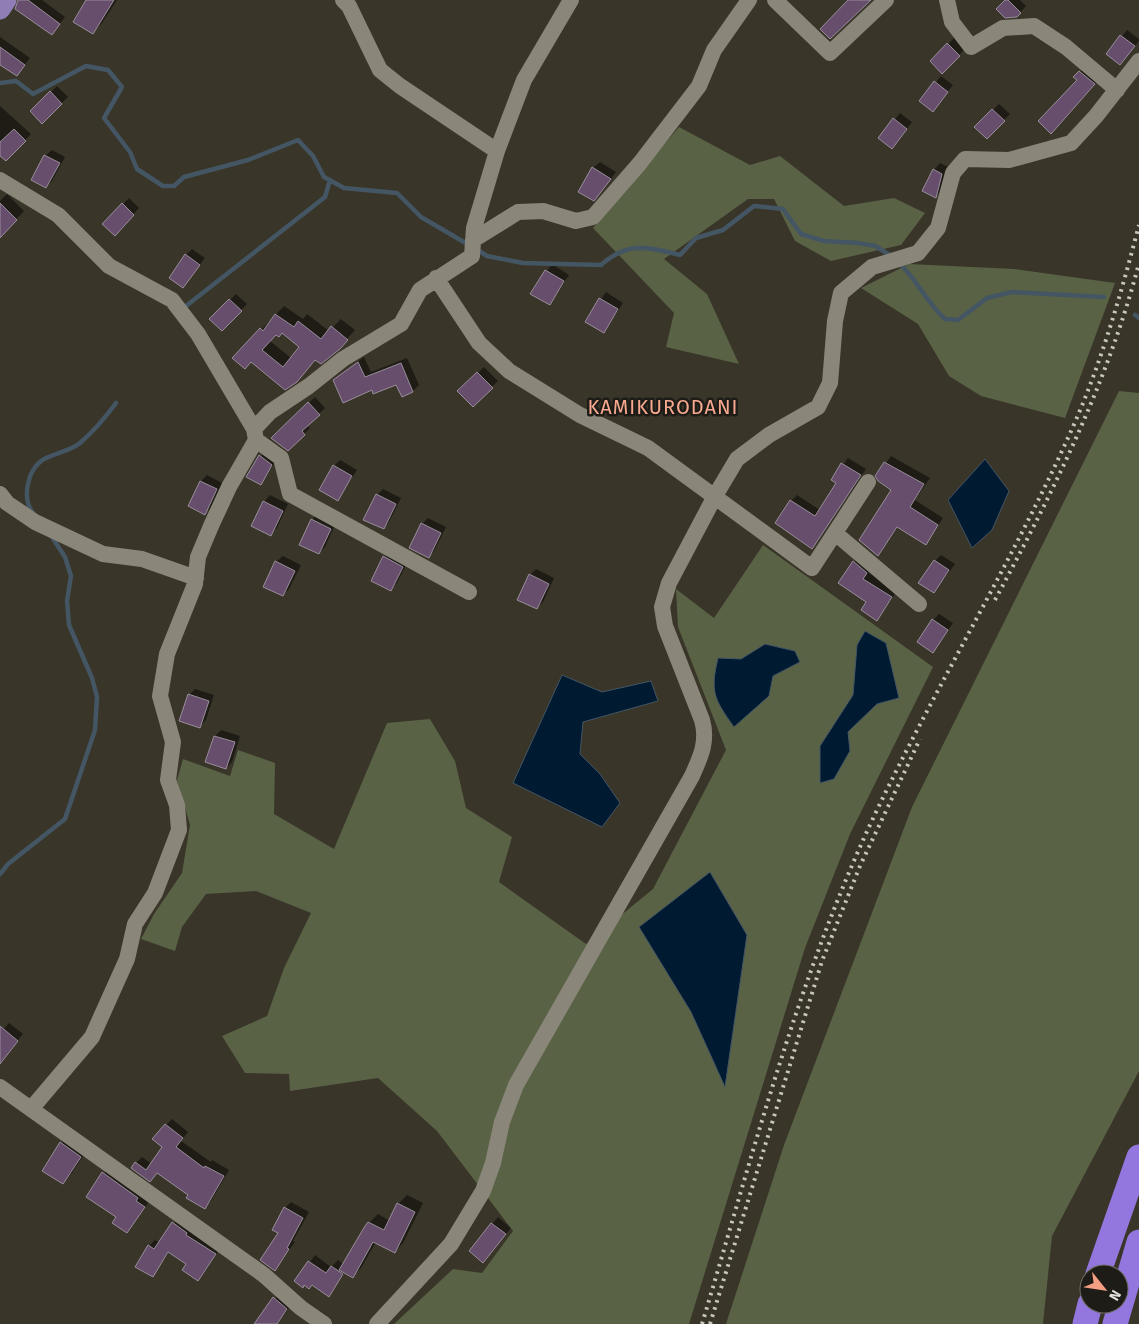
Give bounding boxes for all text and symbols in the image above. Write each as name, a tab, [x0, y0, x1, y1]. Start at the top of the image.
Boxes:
district label: KAMIKURODANI	[587, 395, 739, 419]
north arrow	[1079, 1264, 1129, 1314]
text: N	[1105, 1287, 1125, 1304]

